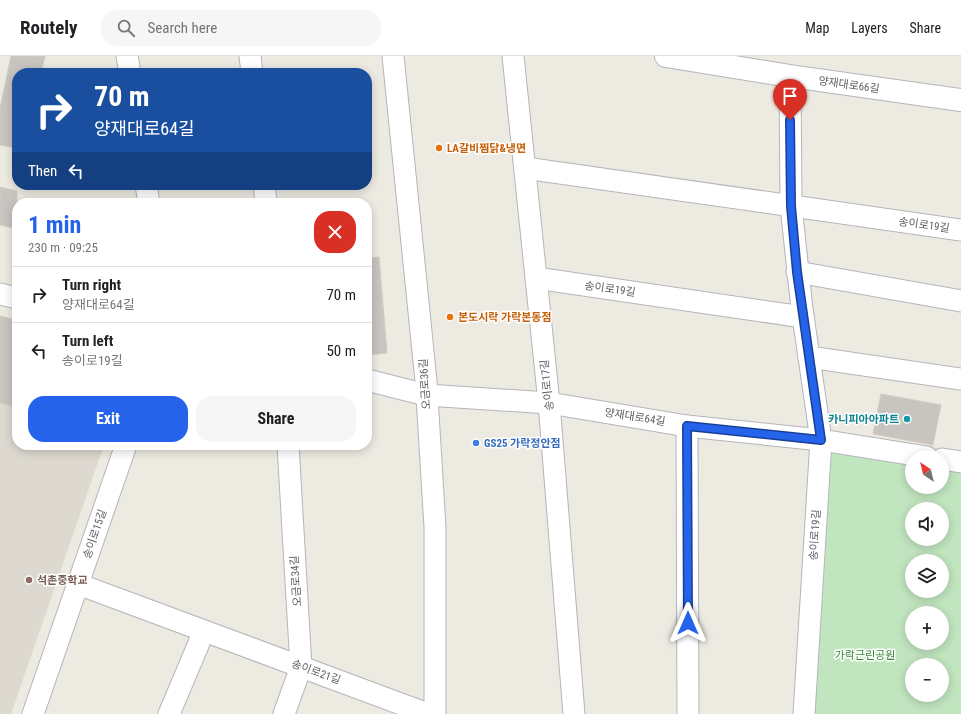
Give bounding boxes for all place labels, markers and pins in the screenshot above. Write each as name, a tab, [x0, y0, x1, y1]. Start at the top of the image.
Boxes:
pin	[773, 79, 807, 120]
place label: LA갈비찜닭&냉면	[447, 142, 526, 155]
marker: LA갈비찜닭&냉면	[434, 143, 444, 153]
place label: 본도시락 가락본동점	[458, 311, 552, 324]
marker: 본도시락 가락본동점	[445, 312, 455, 322]
place label: 카니피아아파트	[828, 413, 899, 426]
marker: 카니피아아파트	[902, 414, 912, 424]
place label: GS25 가락정안점	[484, 437, 561, 450]
marker: GS25 가락정안점	[471, 438, 481, 448]
place label: 석촌중학교	[37, 574, 88, 587]
marker: 석촌중학교	[24, 575, 34, 585]

